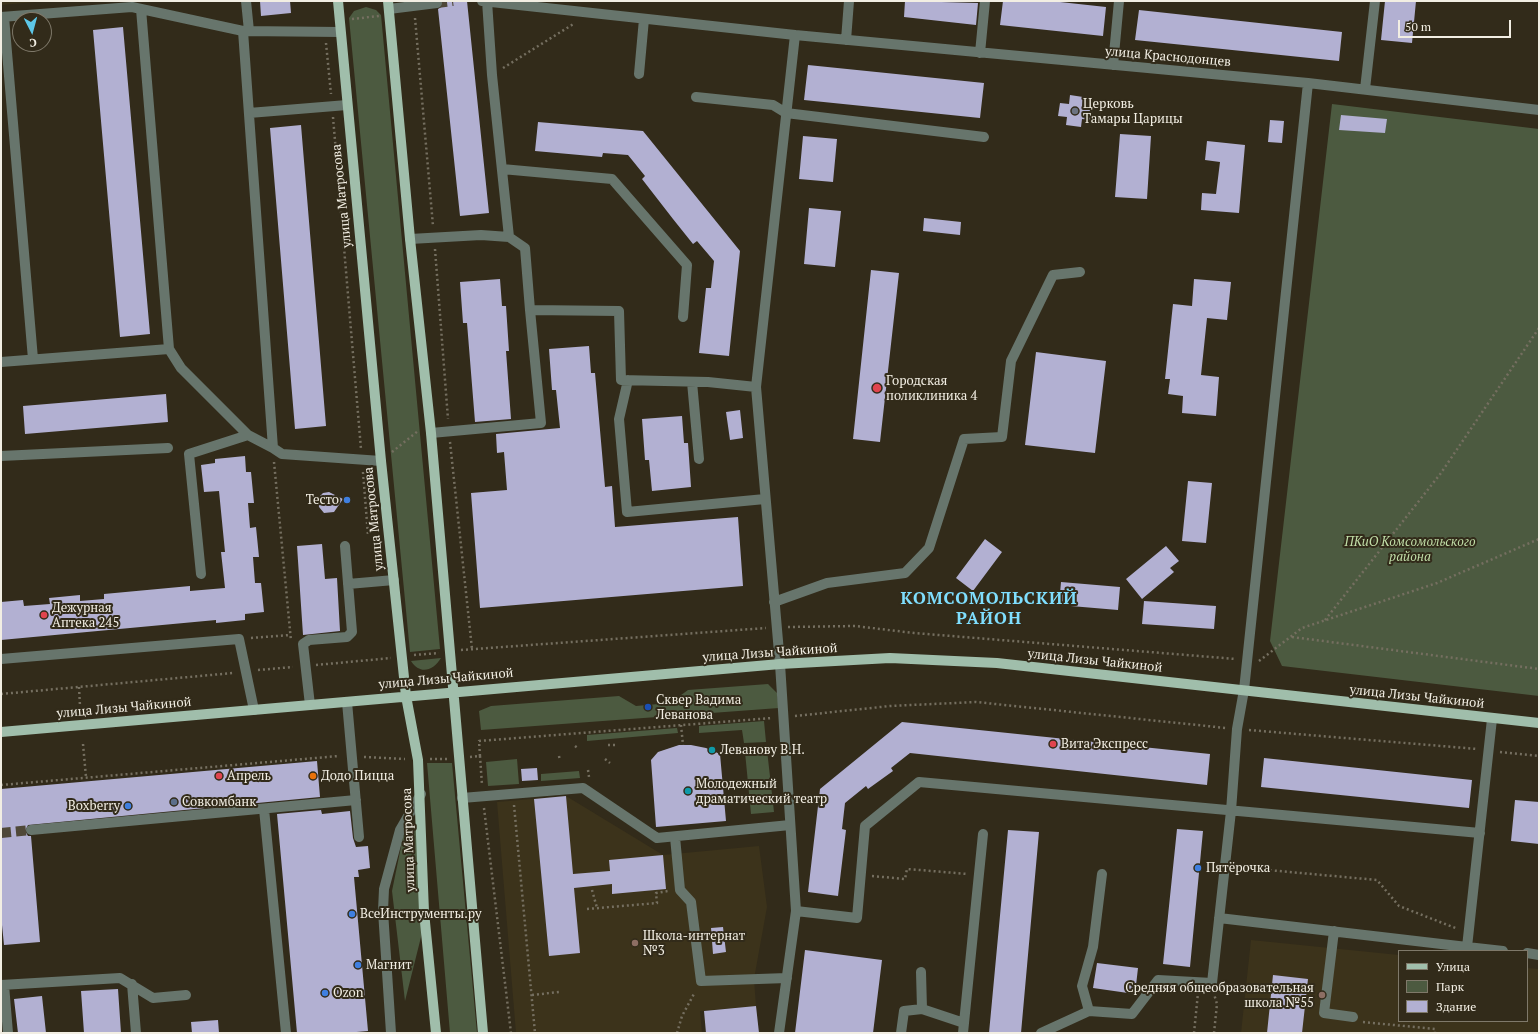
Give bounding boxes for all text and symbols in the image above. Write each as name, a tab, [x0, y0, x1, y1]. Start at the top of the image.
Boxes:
north arrow	[12, 12, 52, 52]
scale bar	[1400, 12, 1513, 38]
text: 50 m	[1405, 19, 1431, 34]
text: С	[29, 36, 37, 50]
street label: улица Краснодонцев	[1104, 44, 1232, 70]
place label: Церковь Тамары Царицы	[1083, 96, 1183, 127]
marker: Церковь Тамары Царицы	[1070, 106, 1080, 116]
street label: улица Матросова	[329, 143, 355, 249]
place label: Городская поликлиника 4	[886, 373, 977, 404]
marker: Городская поликлиника 4	[871, 382, 883, 394]
street label: улица Матросова	[361, 466, 387, 572]
place label: Тесто	[306, 492, 339, 508]
marker: Тесто	[342, 495, 352, 505]
park label: ПКиО Комсомольского района	[1344, 534, 1476, 565]
district label: КОМСОМОЛЬСКИЙ РАЙОН	[901, 589, 1077, 629]
place label: Дежурная Аптека 245	[52, 600, 119, 631]
marker: Дежурная Аптека 245	[39, 610, 49, 620]
street label: улица Лизы Чайкиной	[702, 640, 838, 666]
street label: улица Лизы Чайкиной	[1027, 646, 1163, 676]
street label: улица Лизы Чайкиной	[378, 665, 514, 693]
street label: улица Лизы Чайкиной	[1349, 682, 1485, 712]
place label: Сквер Вадима Леванова	[656, 692, 741, 723]
street label: улица Лизы Чайкиной	[56, 694, 192, 722]
marker: Сквер Вадима Леванова	[643, 702, 653, 712]
place label: Вита Экспресс	[1061, 736, 1148, 752]
marker: Вита Экспресс	[1048, 739, 1058, 749]
place label: Леванову В.Н.	[720, 742, 805, 758]
marker: Леванову В.Н.	[707, 745, 717, 755]
place label: Апрель	[227, 768, 271, 784]
place label: Додо Пицца	[321, 768, 394, 784]
marker: Апрель	[214, 771, 224, 781]
marker: Додо Пицца	[308, 771, 318, 781]
place label: Молодежный драматический театр	[696, 776, 827, 807]
marker: Молодежный драматический театр	[683, 786, 693, 796]
street label: улица Матросова	[399, 788, 419, 892]
place label: Совкомбанк	[182, 794, 256, 810]
marker: Совкомбанк	[169, 797, 179, 807]
place label: Boxberry	[68, 798, 120, 814]
marker: Boxberry	[123, 801, 133, 811]
place label: Пятёрочка	[1206, 860, 1270, 876]
marker: Пятёрочка	[1193, 863, 1203, 873]
place label: ВсеИнструменты.ру	[360, 906, 482, 922]
marker: ВсеИнструменты.ру	[347, 909, 357, 919]
place label: Школа-интернат №3	[643, 928, 745, 959]
marker: Школа-интернат №3	[630, 938, 640, 948]
legend	[1398, 950, 1528, 1022]
place label: Магнит	[366, 957, 412, 973]
text: Улица	[1436, 959, 1470, 974]
marker: Магнит	[353, 960, 363, 970]
text: Парк	[1436, 979, 1464, 994]
place label: Средняя общеобразовательная школа №55	[1125, 980, 1314, 1011]
place label: Ozon	[333, 985, 363, 1001]
marker: Ozon	[320, 988, 330, 998]
marker: Средняя общеобразовательная школа №55	[1317, 990, 1327, 1000]
text: Здание	[1436, 999, 1476, 1014]

